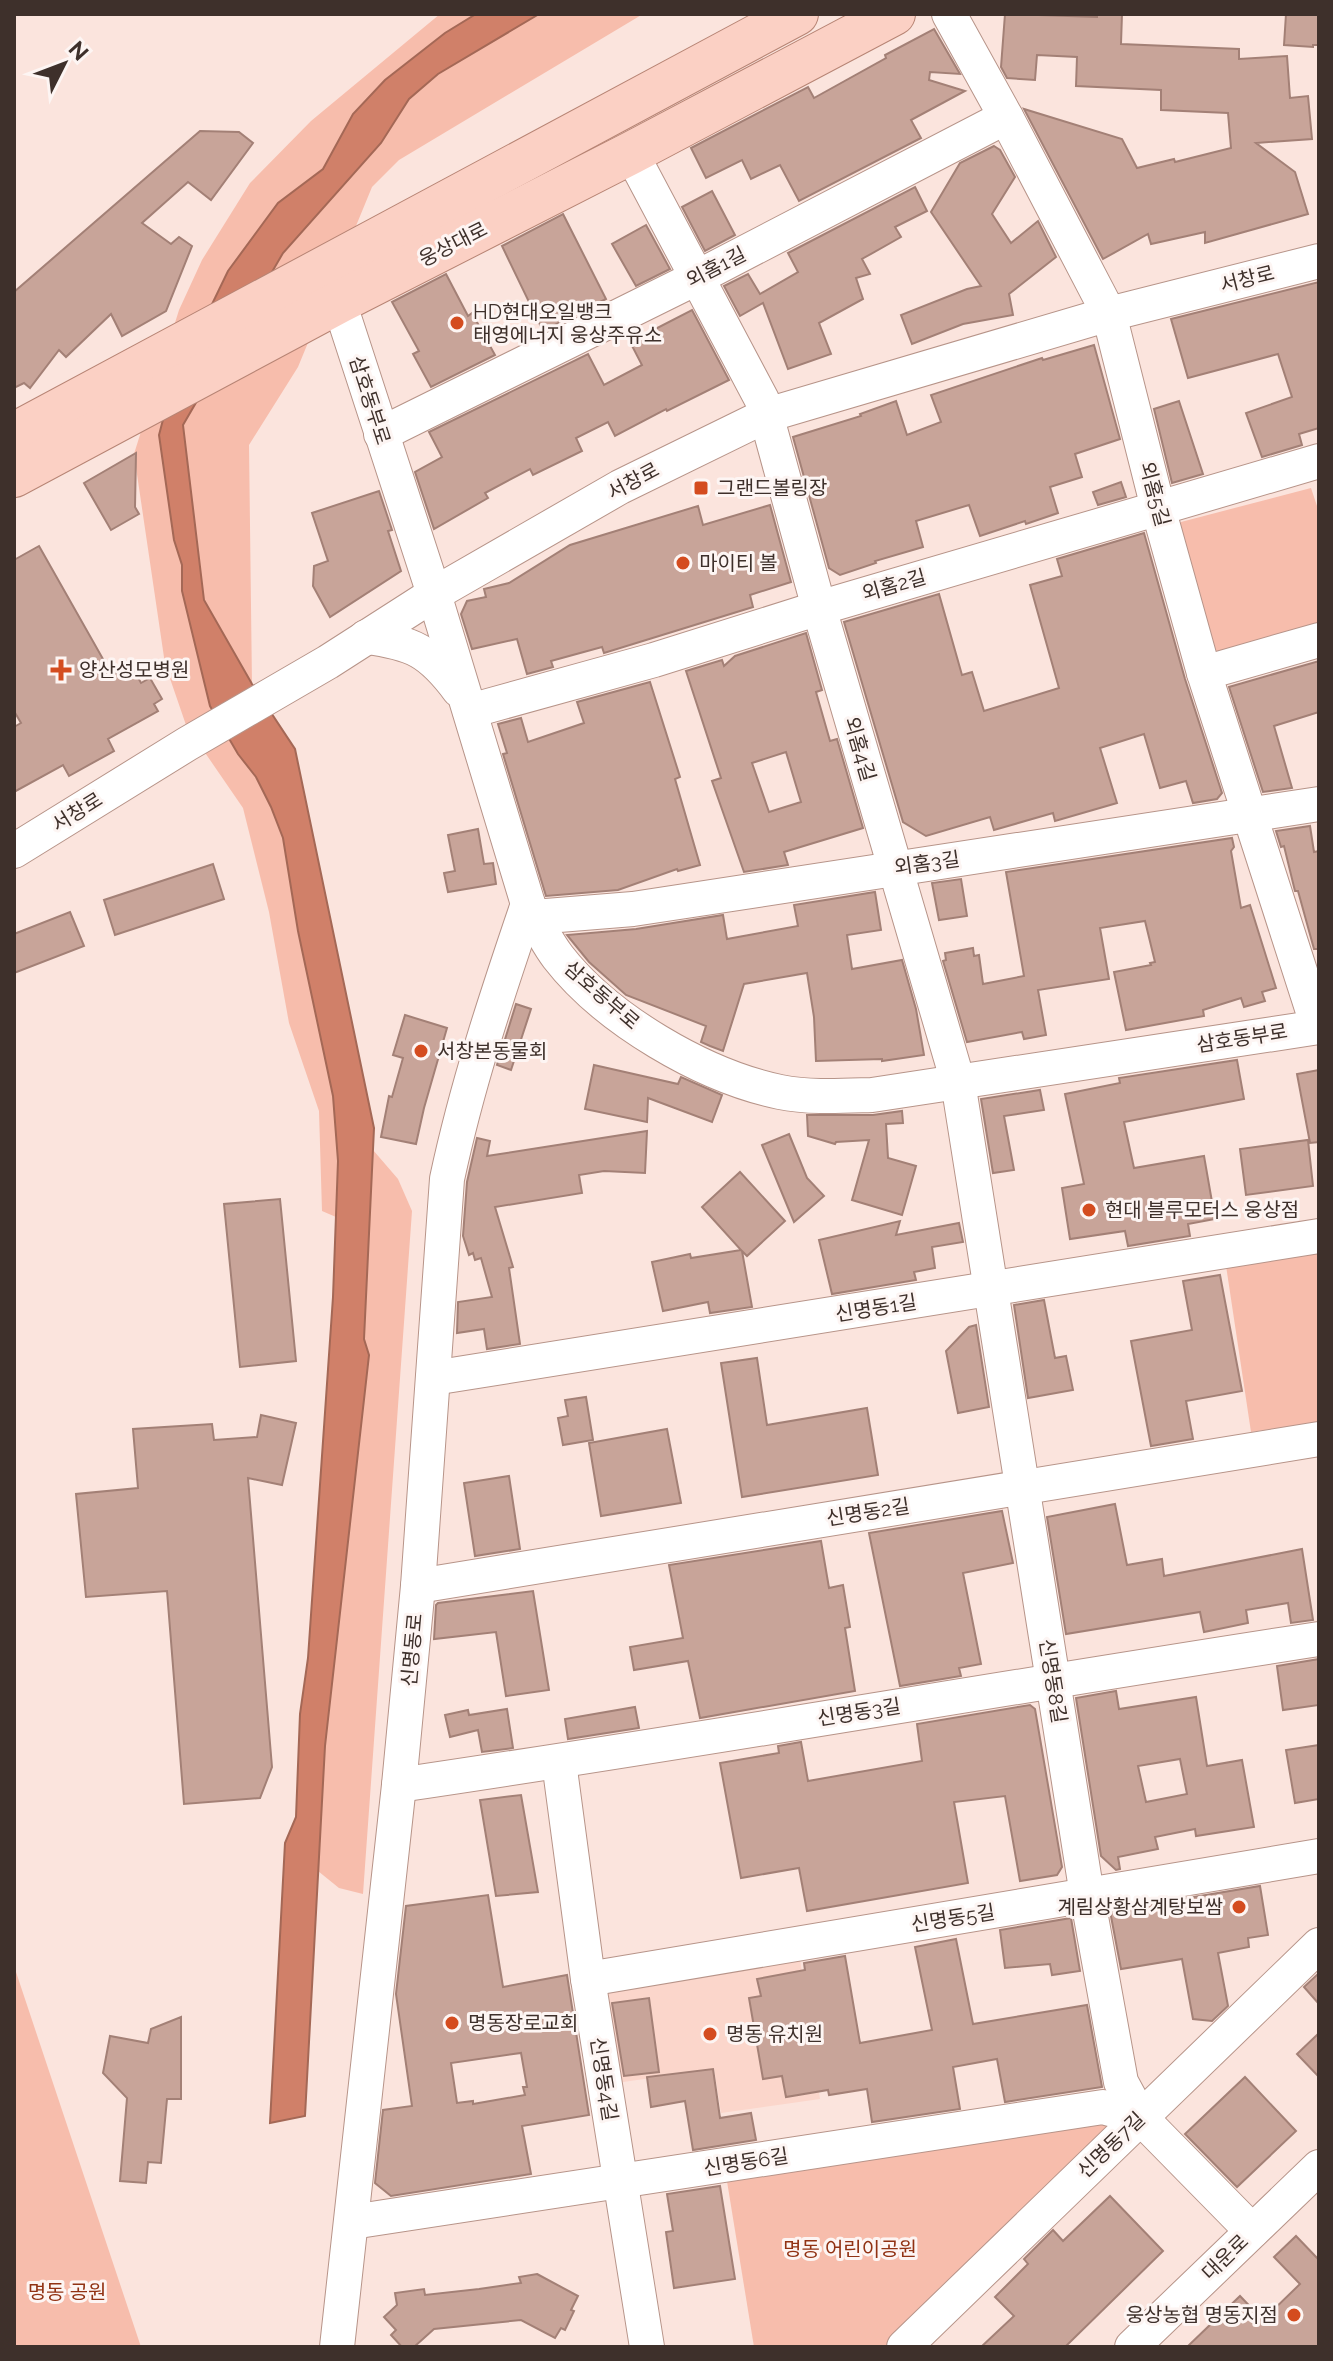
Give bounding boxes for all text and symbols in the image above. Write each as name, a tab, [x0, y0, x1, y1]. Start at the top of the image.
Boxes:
north arrow	[24, 24, 104, 104]
text: N	[64, 36, 94, 66]
street label: 웅상대로	[415, 217, 491, 271]
street label: 외홈1길	[682, 242, 750, 292]
street label: 서창로	[1217, 261, 1277, 297]
place label: HD현대오일뱅크 태영에너지 웅상주유소	[473, 300, 662, 347]
marker: HD현대오일뱅크 태영에너지 웅상주유소	[448, 314, 466, 332]
street label: 삼호동부로	[344, 353, 396, 447]
street label: 서창로	[603, 457, 663, 505]
street label: 외홈5길	[1135, 459, 1175, 529]
place label: 그랜드볼링장	[717, 476, 827, 500]
marker: 그랜드볼링장	[692, 479, 710, 497]
place label: 마이티 볼	[699, 551, 778, 575]
marker: 마이티 볼	[674, 554, 692, 572]
street label: 외홈2길	[859, 564, 929, 606]
place label: 양산성모병원	[79, 658, 189, 682]
marker: 양산성모병원	[50, 659, 72, 681]
street label: 외홈4길	[839, 714, 881, 784]
street label: 서창로	[47, 787, 107, 837]
street label: 외홈3길	[893, 847, 961, 879]
street label: 삼호동부로	[559, 956, 645, 1034]
street label: 삼호동부로	[1195, 1019, 1289, 1057]
place label: 서창본동물회	[437, 1039, 547, 1063]
marker: 서창본동물회	[412, 1042, 430, 1060]
place label: 현대 블루모터스 웅상점	[1105, 1198, 1299, 1222]
marker: 현대 블루모터스 웅상점	[1080, 1201, 1098, 1219]
street label: 신명동1길	[834, 1290, 918, 1326]
street label: 신명동2길	[825, 1494, 911, 1530]
street label: 신명동로	[397, 1612, 427, 1688]
street label: 신명동8길	[1034, 1637, 1072, 1725]
street label: 신명동3길	[816, 1694, 902, 1730]
place label: 계림상황삼계탕보쌈	[1057, 1895, 1223, 1919]
marker: 계림상황삼계탕보쌈	[1230, 1898, 1248, 1916]
street label: 신명동5길	[909, 1900, 997, 1936]
place label: 명동장로교회	[468, 2011, 578, 2035]
marker: 명동장로교회	[443, 2014, 461, 2032]
place label: 명동 유치원	[726, 2022, 823, 2046]
marker: 명동 유치원	[701, 2025, 719, 2043]
street label: 신명동4길	[586, 2035, 622, 2123]
street label: 신명동7길	[1072, 2107, 1150, 2183]
street label: 신명동6길	[702, 2143, 790, 2181]
street label: 대운로	[1197, 2229, 1253, 2285]
park label: 명동 어린이공원	[783, 2237, 917, 2261]
park label: 명동 공원	[28, 2280, 106, 2304]
place label: 웅상농협 명동지점	[1126, 2303, 1278, 2327]
marker: 웅상농협 명동지점	[1285, 2306, 1303, 2324]

